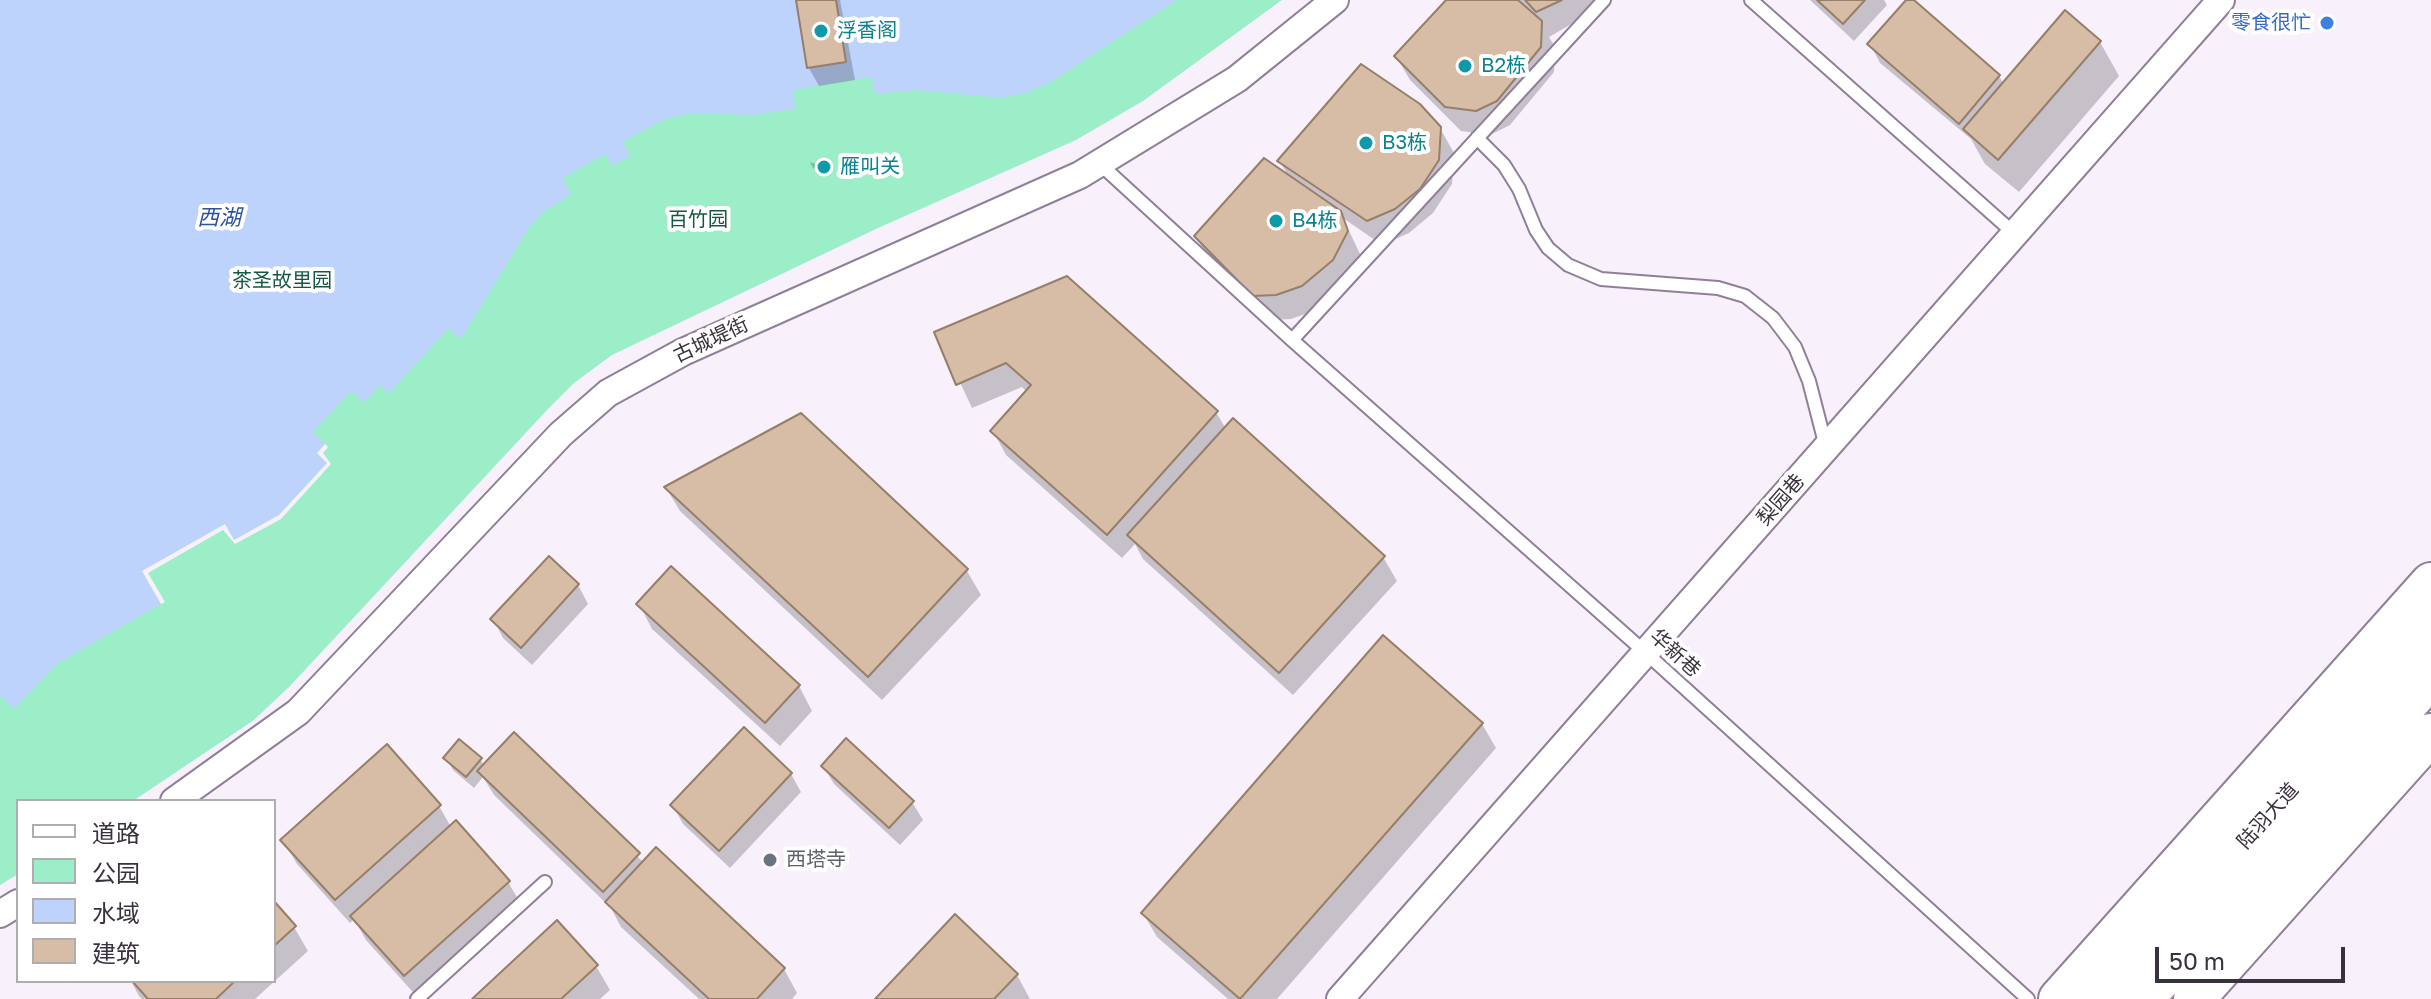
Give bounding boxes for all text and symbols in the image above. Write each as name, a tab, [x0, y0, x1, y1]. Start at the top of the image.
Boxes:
place label: 零食很忙	[2231, 11, 2311, 35]
marker: 零食很忙	[2318, 14, 2336, 32]
place label: 浮香阁	[837, 19, 897, 43]
marker: 浮香阁	[812, 22, 830, 40]
place label: B2栋	[1481, 54, 1526, 78]
marker: B2栋	[1456, 57, 1474, 75]
place label: B3栋	[1382, 131, 1427, 155]
marker: B3栋	[1357, 134, 1375, 152]
place label: 雁叫关	[840, 155, 900, 179]
marker: 雁叫关	[815, 158, 833, 176]
water label: 西湖	[197, 205, 241, 231]
park label: 百竹园	[668, 208, 728, 232]
place label: B4栋	[1292, 209, 1338, 233]
marker: B4栋	[1267, 212, 1285, 230]
park label: 茶圣故里园	[232, 269, 332, 293]
street label: 古城堤街	[670, 312, 752, 368]
street label: 梨园巷	[1752, 469, 1810, 531]
street label: 华新巷	[1645, 624, 1705, 682]
street label: 陆羽大道	[2232, 778, 2304, 854]
legend	[16, 799, 276, 983]
text: 道路	[92, 818, 140, 847]
place label: 西塔寺	[786, 848, 846, 872]
marker: 西塔寺	[761, 851, 779, 869]
text: 公园	[92, 858, 140, 887]
text: 水域	[92, 898, 140, 927]
scale bar	[2159, 931, 2349, 981]
text: 建筑	[92, 938, 140, 967]
text: 50 m	[2169, 946, 2225, 975]

